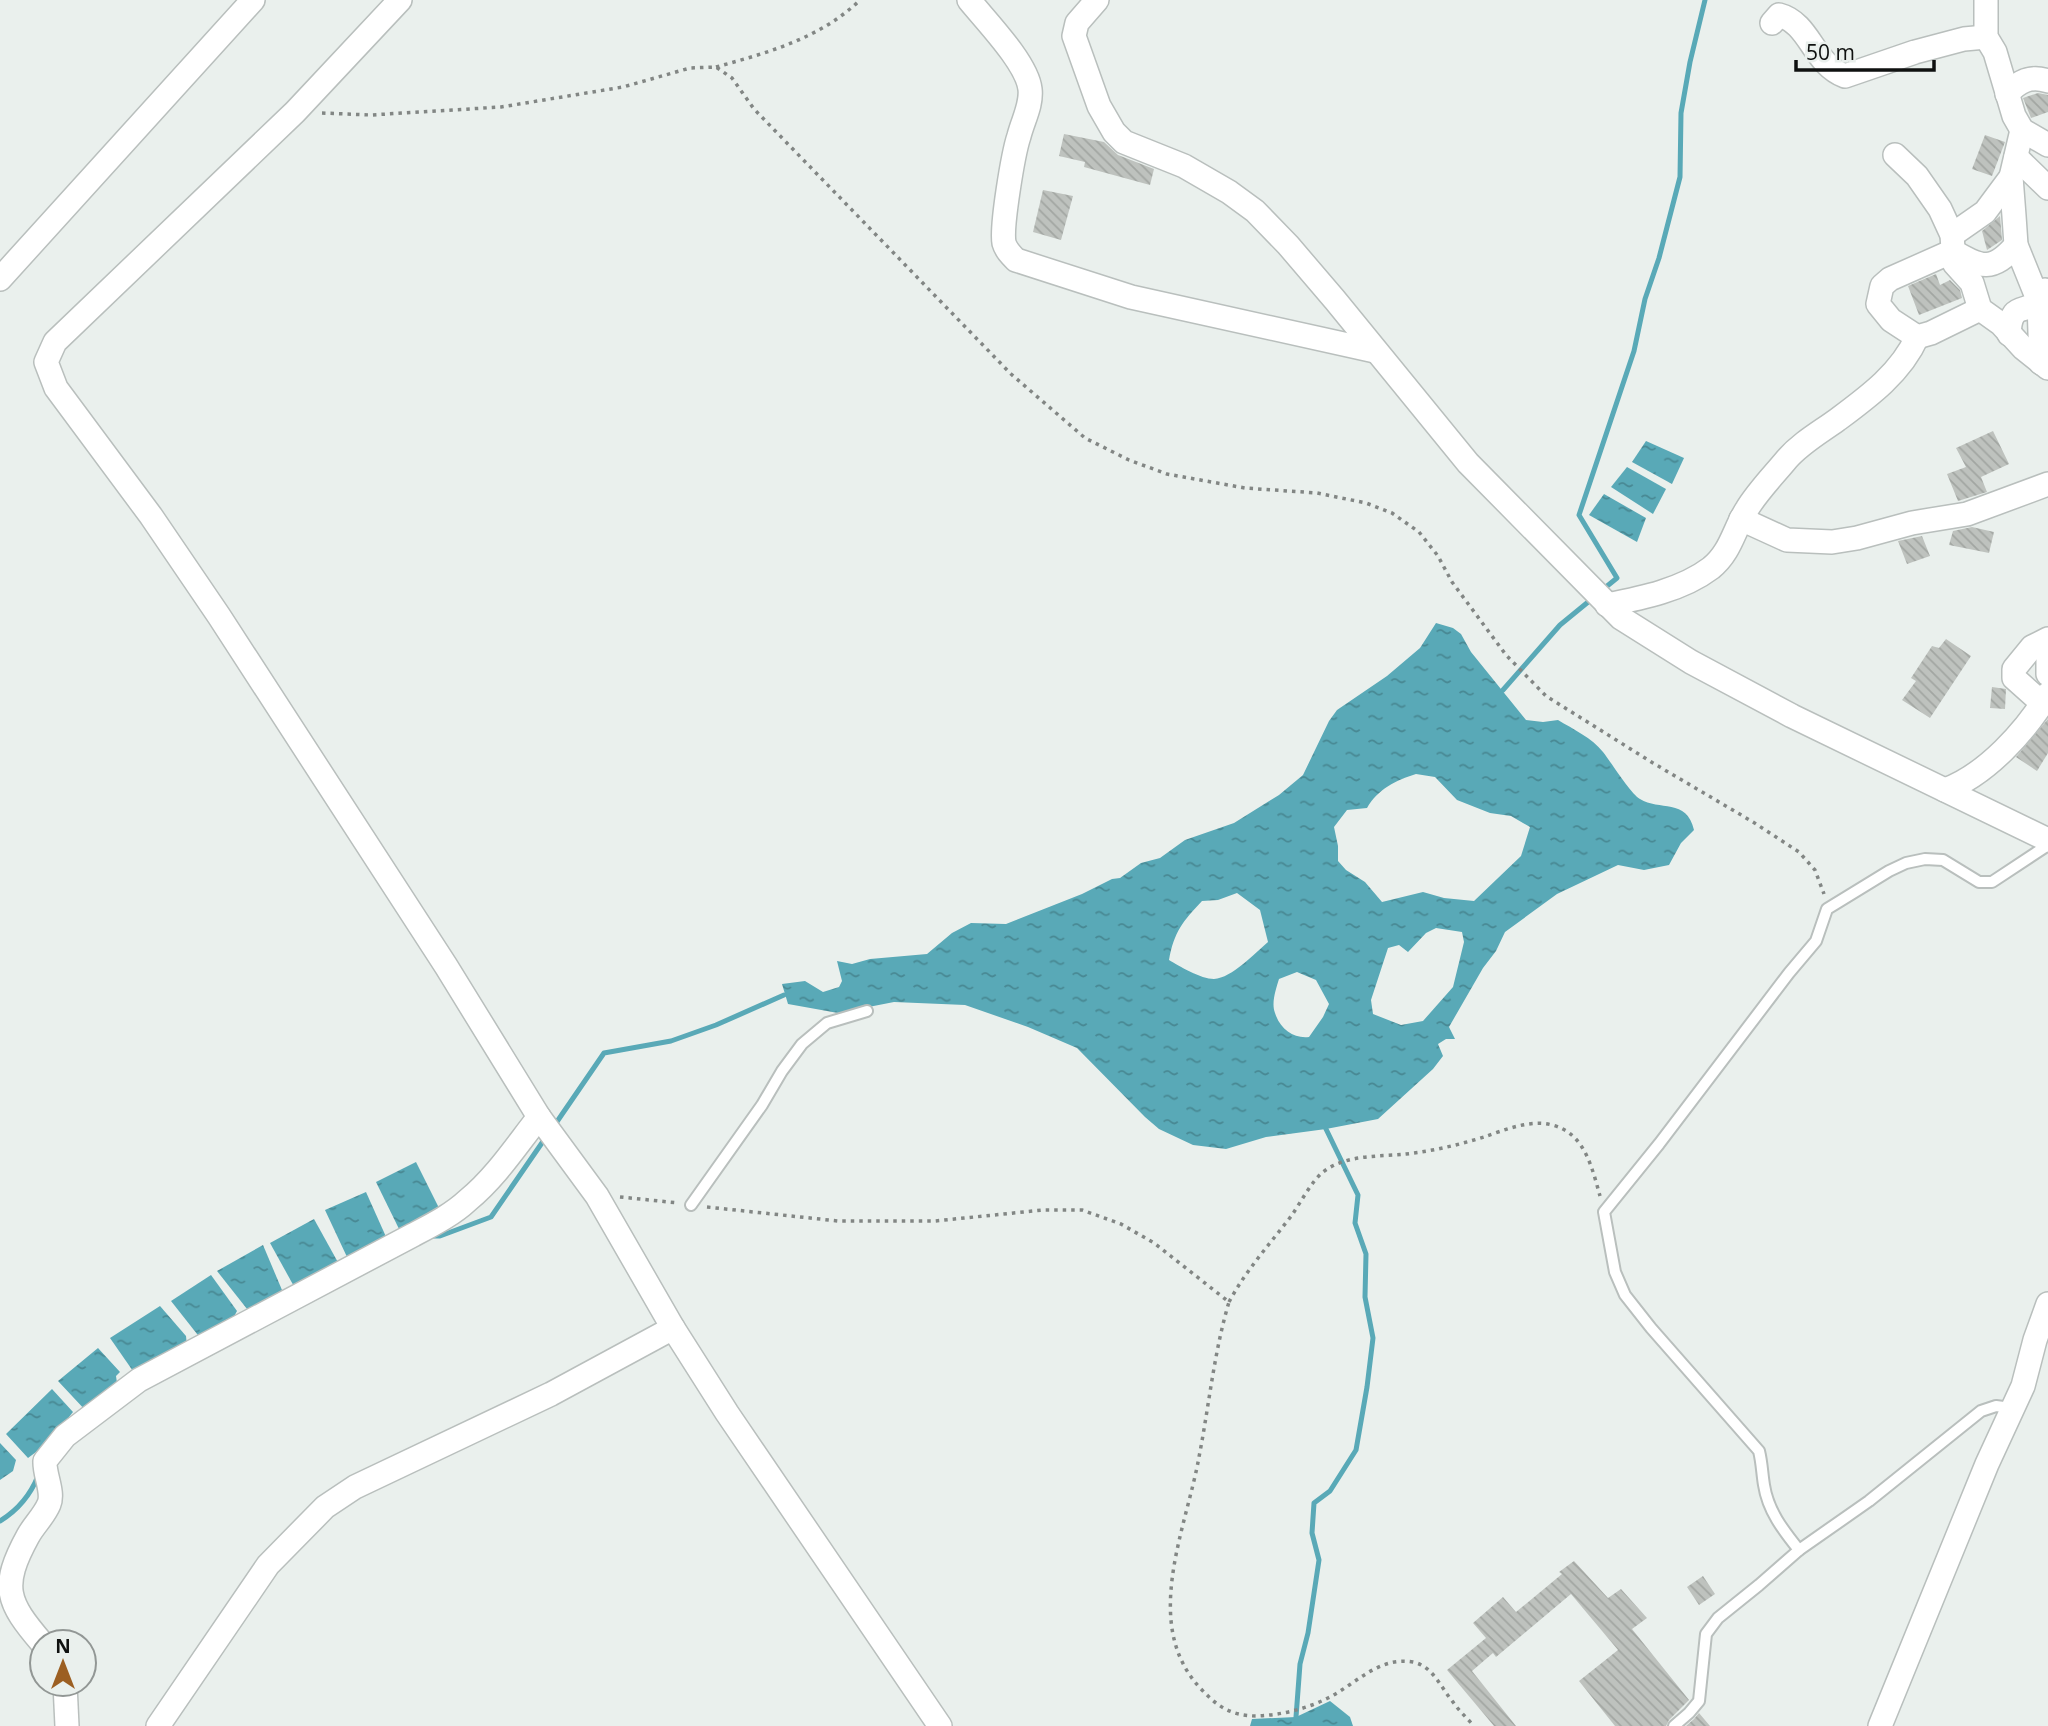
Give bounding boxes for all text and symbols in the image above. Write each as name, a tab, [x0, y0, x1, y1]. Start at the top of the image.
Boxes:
scale bar	[1796, 28, 1934, 72]
text: 50 m	[1806, 38, 1855, 66]
north arrow	[28, 1628, 98, 1698]
text: N	[55, 1633, 71, 1659]

